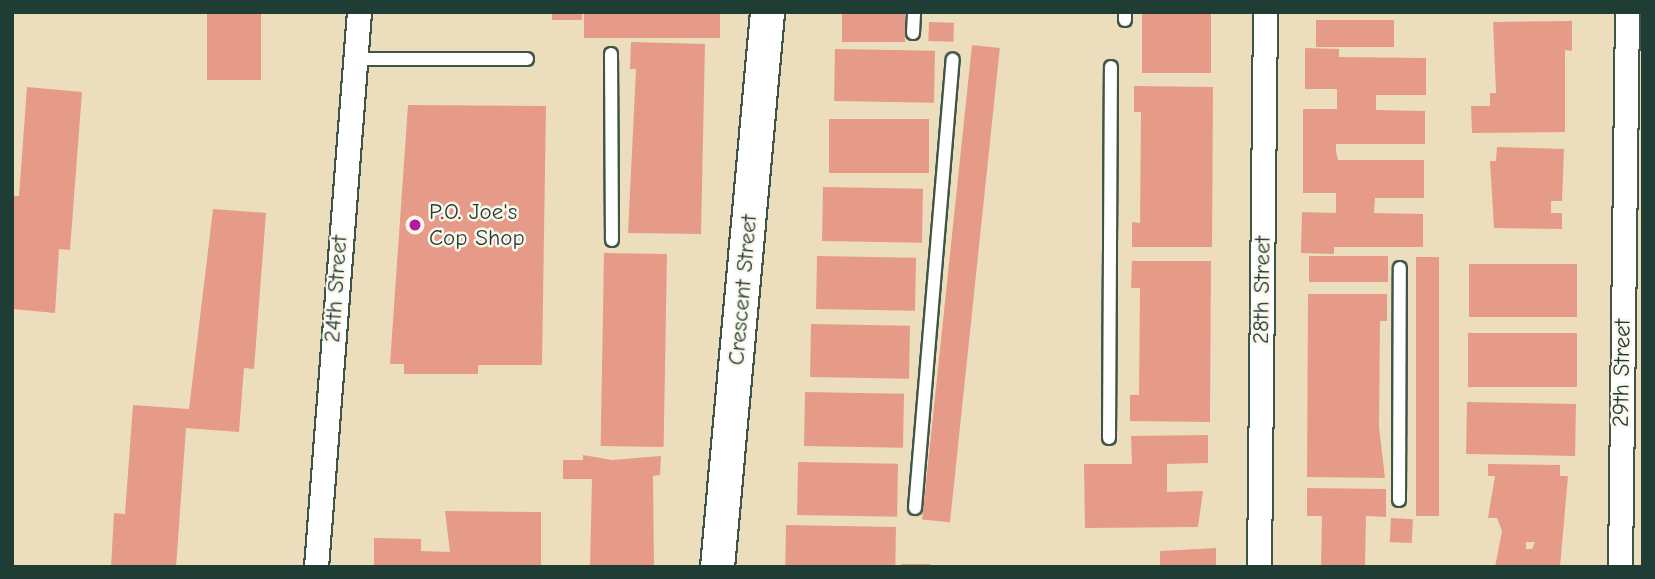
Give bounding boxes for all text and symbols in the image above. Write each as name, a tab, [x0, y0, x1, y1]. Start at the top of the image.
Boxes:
place label: P.O. Joe's Cop Shop	[429, 198, 525, 252]
street label: Crescent Street	[723, 214, 763, 366]
marker: P.O. Joe's Cop Shop	[407, 217, 423, 233]
street label: 24th Street	[318, 235, 354, 343]
street label: 28th Street	[1247, 236, 1277, 344]
street label: 29th Street	[1607, 319, 1637, 427]

